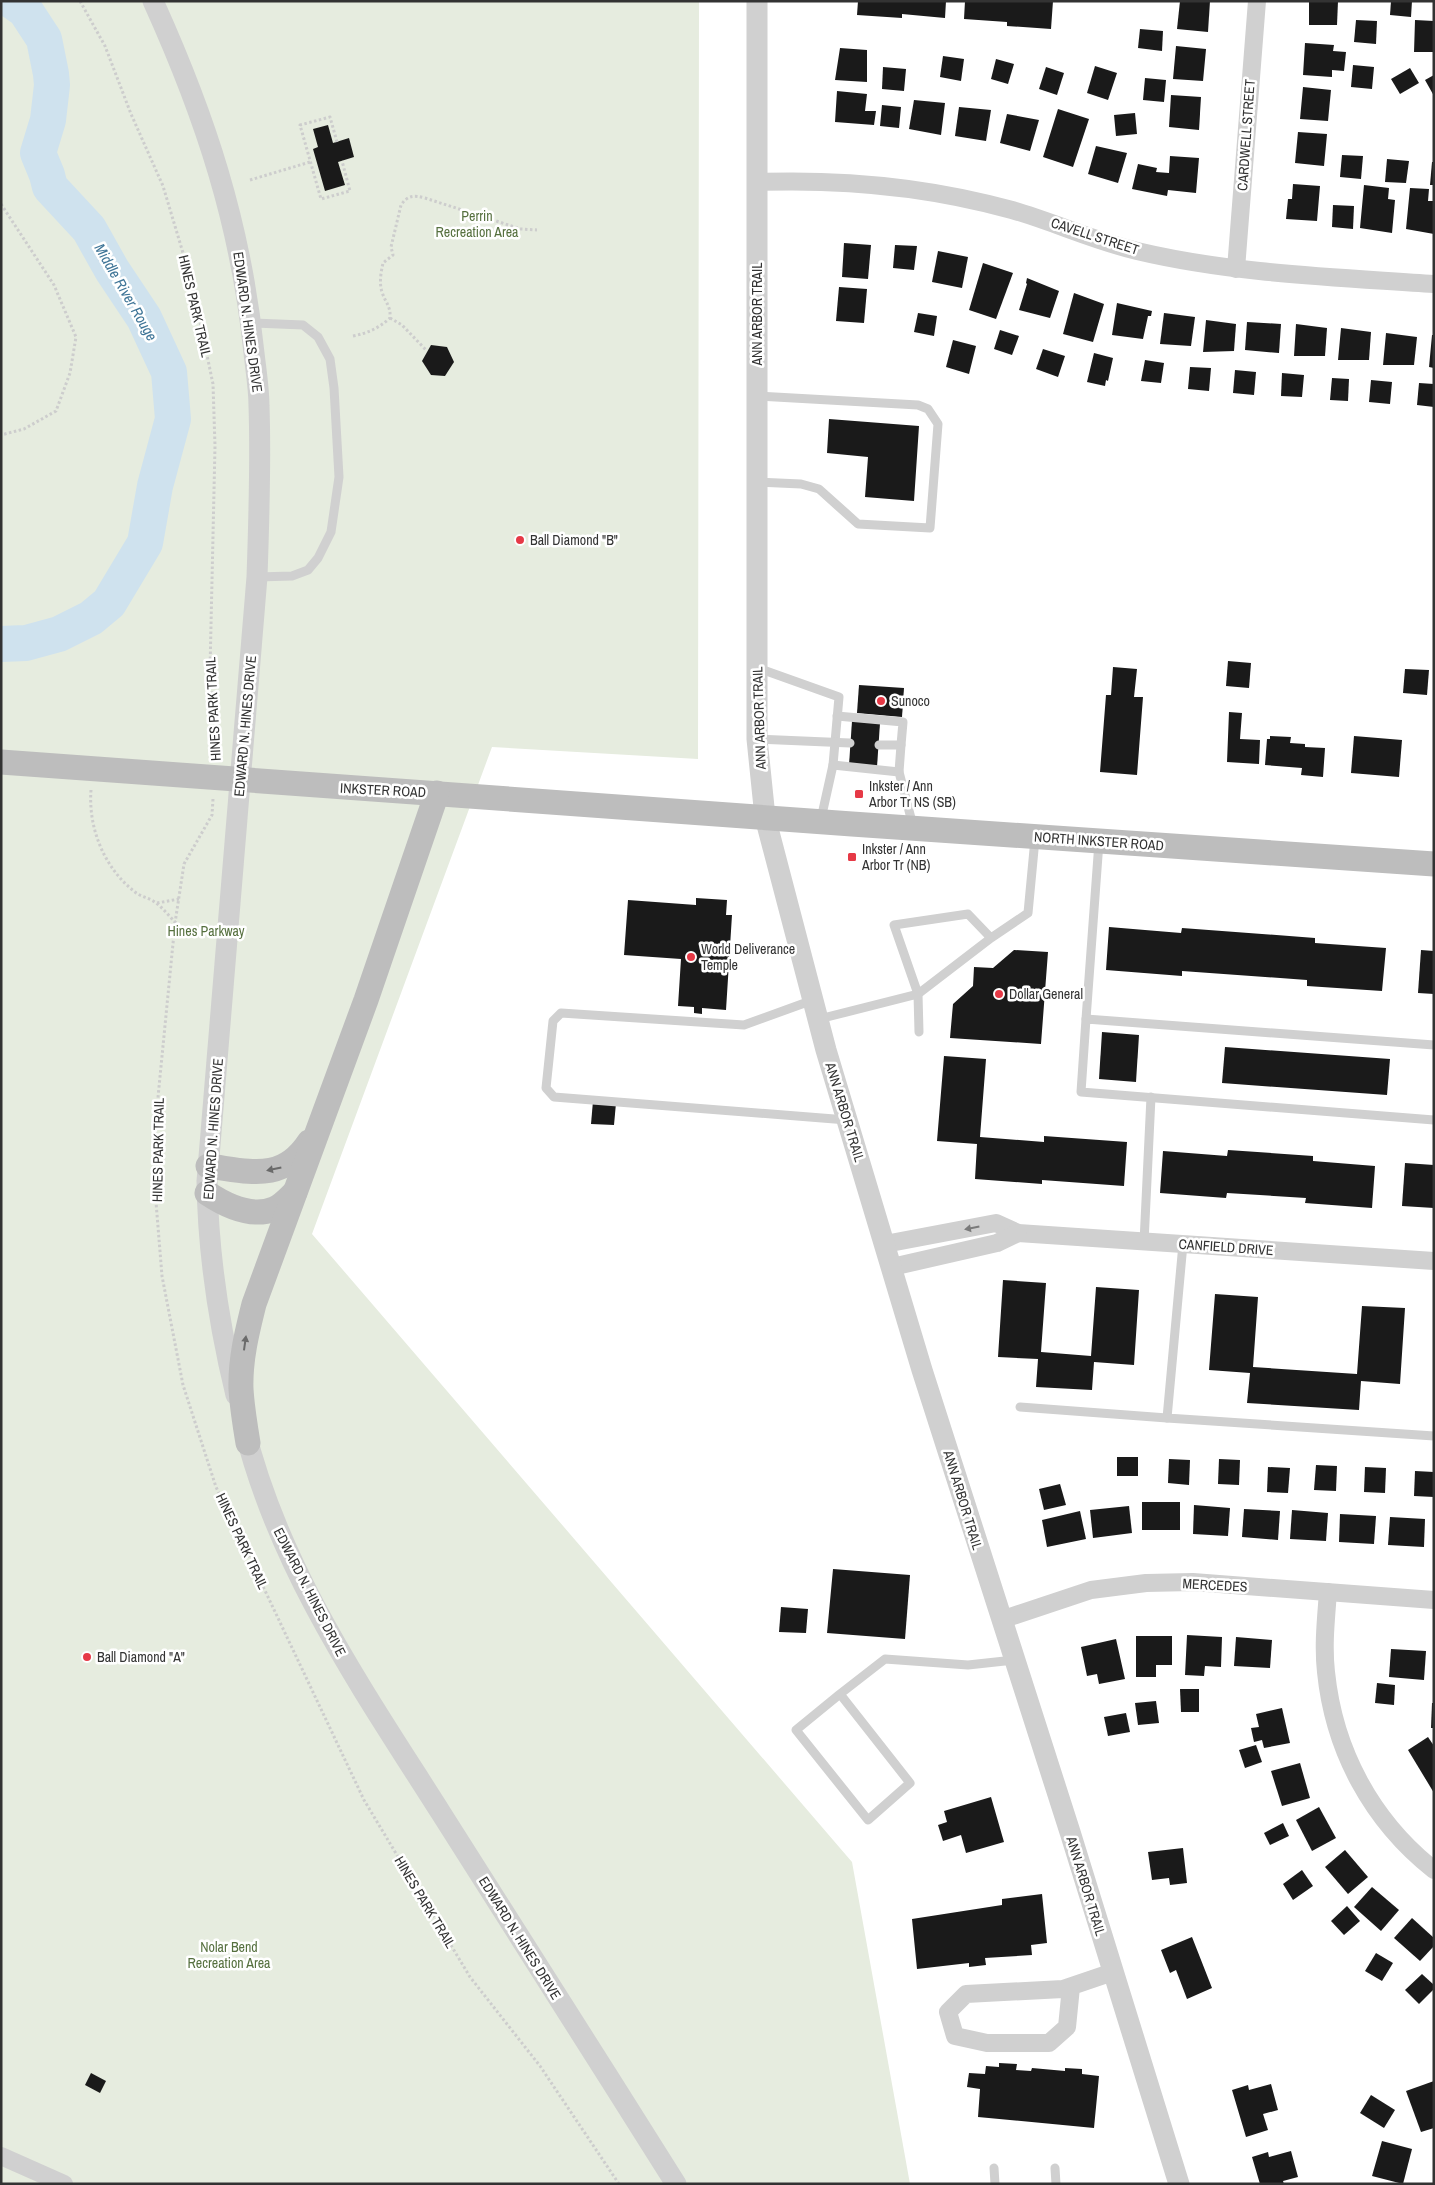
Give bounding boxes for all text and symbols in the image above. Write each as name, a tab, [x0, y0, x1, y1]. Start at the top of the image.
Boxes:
street label: CARDWELL STREET	[1233, 79, 1259, 191]
park label: Perrin Recreation Area	[436, 207, 519, 241]
street label: CAVELL STREET	[1049, 213, 1141, 259]
water label: Middle River Rouge	[90, 239, 163, 345]
street label: EDWARD N. HINES DRIVE	[229, 251, 267, 393]
street label: HINES PARK TRAIL	[175, 253, 216, 359]
street label: ANN ARBOR TRAIL	[748, 262, 766, 367]
place label: Ball Diamond "B"	[530, 531, 618, 549]
marker: Ball Diamond "B"	[514, 534, 526, 546]
street label: EDWARD N. HINES DRIVE	[230, 655, 260, 797]
street label: HINES PARK TRAIL	[201, 656, 225, 762]
street label: ANN ARBOR TRAIL	[748, 666, 770, 771]
place label: Sunoco	[891, 692, 930, 710]
marker: Sunoco	[875, 695, 887, 707]
place label: Inkster / Ann Arbor Tr NS (SB)	[868, 777, 956, 811]
street label: INKSTER ROAD	[340, 779, 426, 801]
marker: Inkster / Ann Arbor Tr NS (SB)	[853, 788, 865, 800]
street label: NORTH INKSTER ROAD	[1034, 827, 1164, 855]
place label: Inkster / Ann Arbor Tr (NB)	[861, 840, 930, 874]
marker: Inkster / Ann Arbor Tr (NB)	[846, 851, 858, 863]
park label: Hines Parkway	[167, 922, 245, 940]
place label: World Deliverance Temple	[701, 940, 795, 974]
marker: World Deliverance Temple	[685, 951, 697, 963]
place label: Dollar General	[1009, 985, 1083, 1003]
marker: Dollar General	[993, 988, 1005, 1000]
street label: EDWARD N. HINES DRIVE	[199, 1058, 227, 1200]
street label: ANN ARBOR TRAIL	[821, 1059, 869, 1165]
street label: HINES PARK TRAIL	[148, 1097, 168, 1202]
one-way arrow	[265, 1166, 281, 1174]
one-way arrow	[964, 1224, 980, 1232]
street label: CANFIELD DRIVE	[1178, 1235, 1274, 1259]
one-way arrow	[241, 1334, 249, 1350]
street label: ANN ARBOR TRAIL	[939, 1447, 987, 1553]
street label: HINES PARK TRAIL	[212, 1490, 272, 1593]
street label: EDWARD N. HINES DRIVE	[270, 1525, 350, 1659]
street label: MERCEDES	[1182, 1574, 1248, 1596]
place label: Ball Diamond "A"	[97, 1648, 185, 1666]
marker: Ball Diamond "A"	[81, 1651, 93, 1663]
street label: ANN ARBOR TRAIL	[1062, 1833, 1110, 1939]
street label: HINES PARK TRAIL	[390, 1853, 460, 1952]
street label: EDWARD N. HINES DRIVE	[475, 1873, 565, 2003]
park label: Nolar Bend Recreation Area	[188, 1938, 271, 1972]

